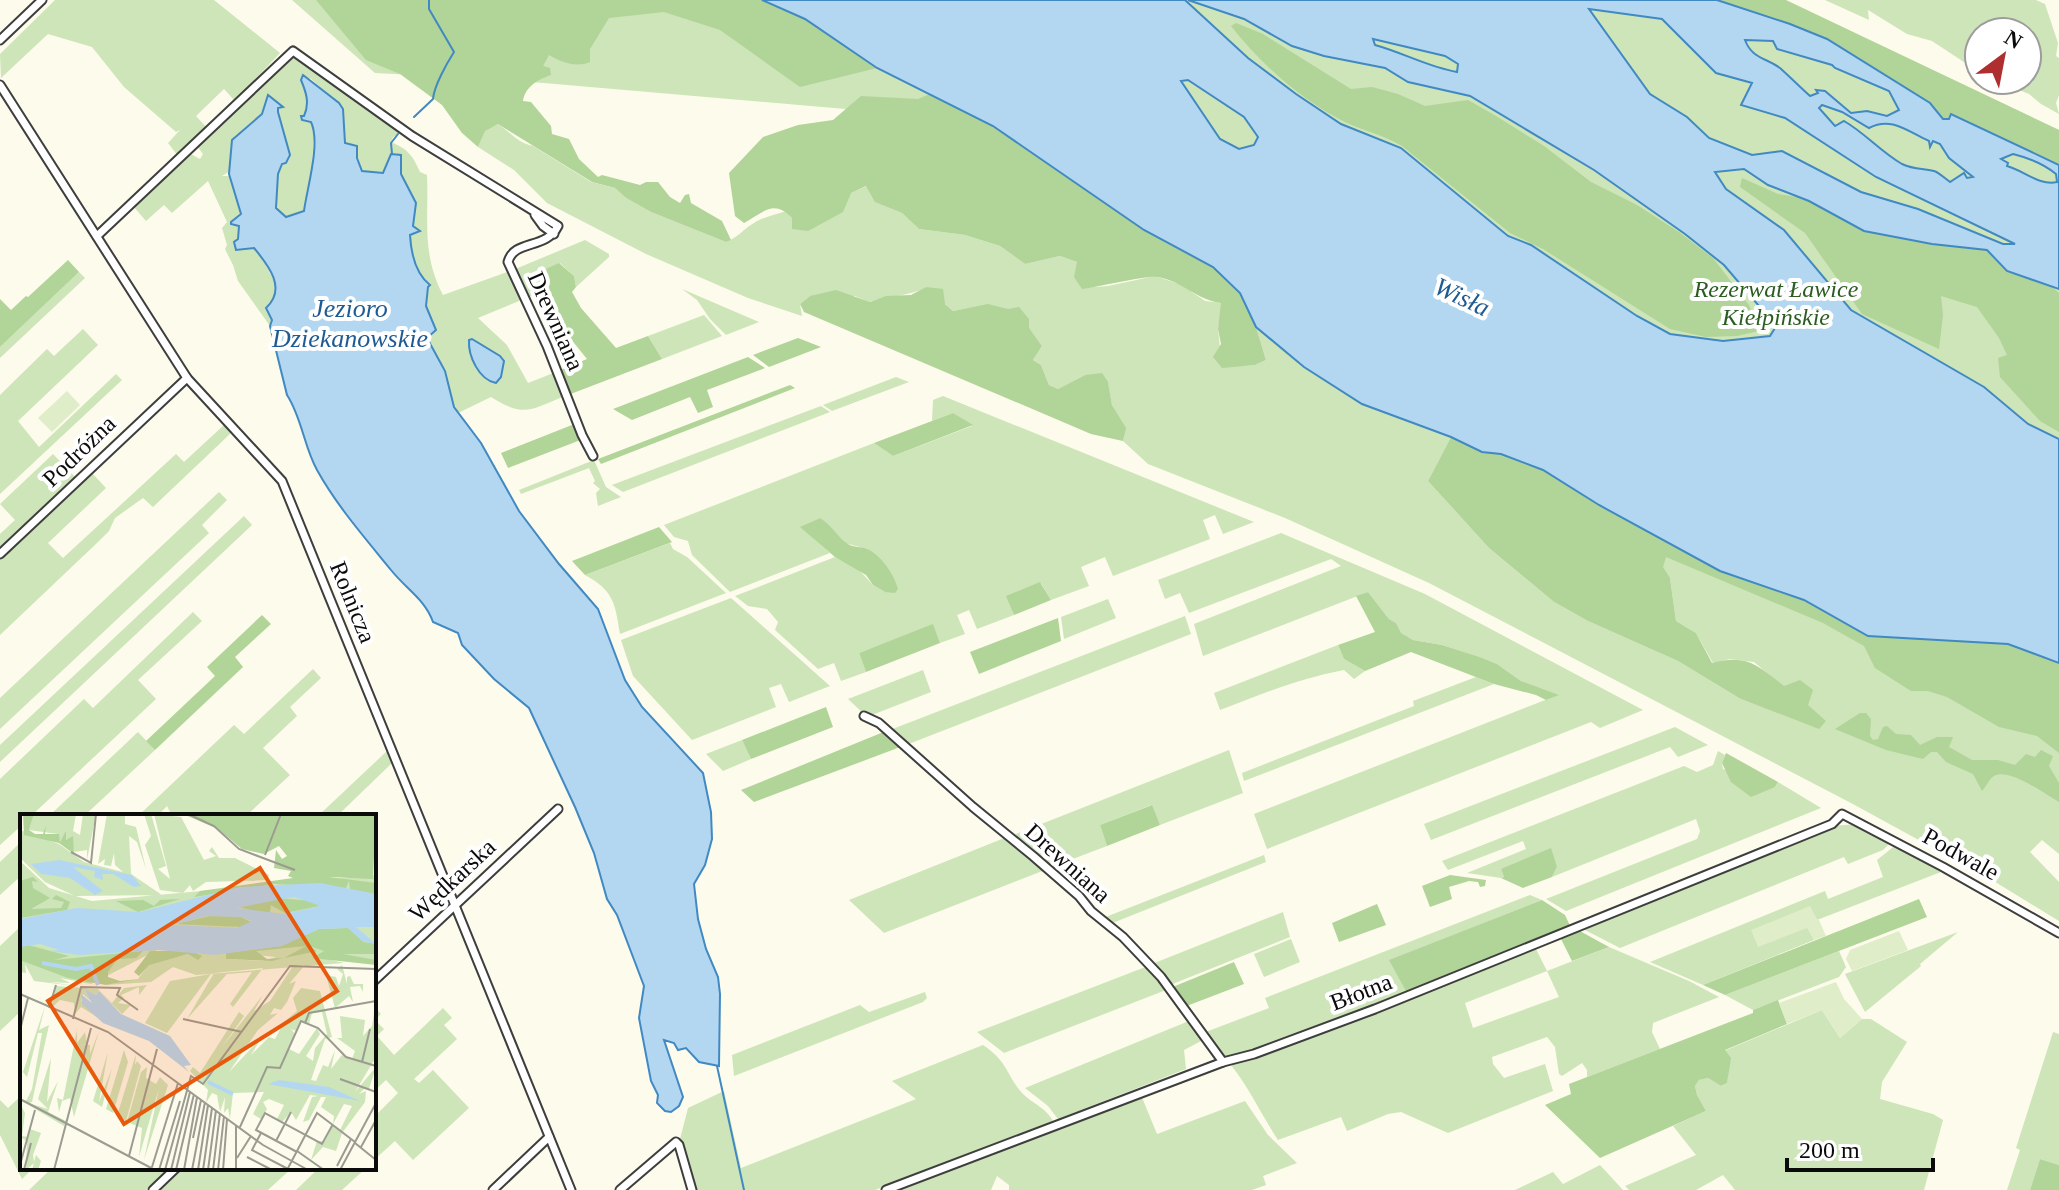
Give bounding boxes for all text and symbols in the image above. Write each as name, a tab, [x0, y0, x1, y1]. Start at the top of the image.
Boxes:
north arrow	[1963, 16, 2043, 96]
text: N	[2000, 25, 2027, 54]
street label: Drewniana	[523, 268, 589, 375]
water label: Wisła	[1430, 272, 1494, 322]
park label: Rezerwat Ławice Kiełpińskie	[1693, 276, 1859, 330]
water label: Jezioro Dziekanowskie	[271, 294, 428, 353]
street label: Podróżna	[37, 410, 121, 492]
street label: Rolnicza	[325, 558, 381, 647]
inset map	[20, 814, 376, 1170]
street label: Drewniana	[1020, 818, 1116, 908]
street label: Podwale	[1919, 823, 2003, 885]
street label: Wędkarska	[404, 833, 501, 926]
street label: Błotna	[1326, 968, 1396, 1016]
scale bar	[1787, 1122, 1933, 1172]
text: 200 m	[1799, 1137, 1860, 1163]

